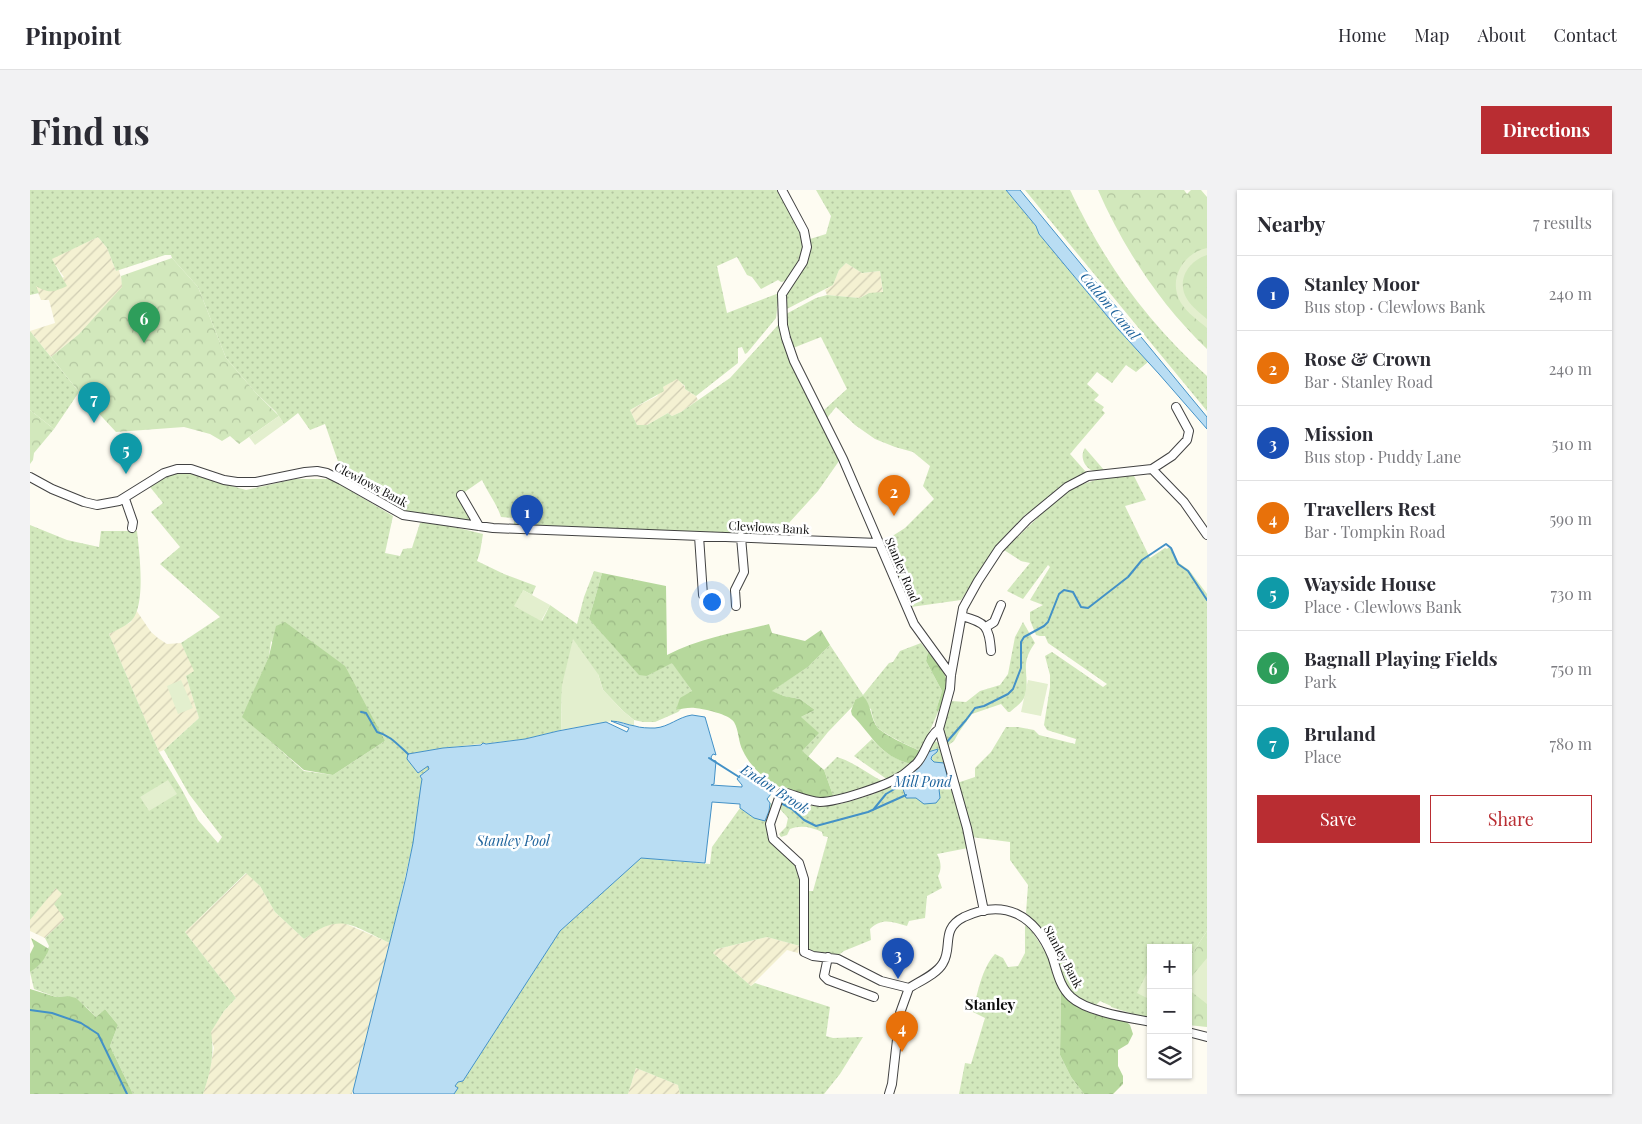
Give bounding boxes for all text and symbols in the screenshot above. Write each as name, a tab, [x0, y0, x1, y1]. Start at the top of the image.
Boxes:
text: Pinpoint	[25, 19, 121, 51]
text: Home	[1338, 23, 1386, 47]
text: Map	[1414, 23, 1449, 47]
text: About	[1477, 23, 1526, 47]
text: Contact	[1554, 23, 1617, 47]
button: Directions	[1481, 106, 1612, 154]
text: Find us	[30, 107, 150, 154]
text: Nearby	[1257, 209, 1326, 237]
text: 7 results	[1533, 212, 1592, 233]
water label: Caldon Canal	[1077, 268, 1145, 344]
text: Stanley Moor	[1304, 270, 1420, 296]
text: 1	[1270, 283, 1276, 304]
text: 240 m	[1549, 283, 1592, 304]
text: Bus stop · Clewlows Bank	[1304, 296, 1486, 317]
pin: 6	[128, 302, 160, 343]
text: Rose & Crown	[1304, 345, 1431, 371]
text: 2	[1269, 358, 1277, 379]
text: 240 m	[1549, 358, 1592, 379]
text: Bar · Stanley Road	[1304, 371, 1433, 392]
pin: 7	[78, 382, 110, 423]
text: Mission	[1304, 420, 1374, 446]
pin: 5	[110, 433, 142, 474]
text: 3	[1269, 433, 1277, 454]
text: 510 m	[1552, 433, 1592, 454]
text: Bus stop · Puddy Lane	[1304, 446, 1461, 467]
street label: Clewlows Bank	[332, 458, 411, 510]
pin: 2	[878, 475, 910, 516]
pin: 1	[511, 495, 543, 536]
text: Travellers Rest	[1304, 495, 1436, 521]
text: 4	[1269, 508, 1277, 529]
text: 590 m	[1549, 508, 1592, 529]
street label: Clewlows Bank	[728, 517, 810, 537]
text: Bar · Tompkin Road	[1304, 521, 1445, 542]
street label: Stanley Road	[882, 535, 924, 605]
text: Wayside House	[1304, 570, 1436, 596]
text: 5	[1269, 583, 1277, 604]
text: 730 m	[1550, 583, 1592, 604]
your location	[699, 589, 725, 615]
text: Place · Clewlows Bank	[1304, 596, 1462, 617]
text: Bagnall Playing Fields	[1304, 645, 1498, 671]
text: 6	[1269, 658, 1277, 679]
text: 750 m	[1551, 658, 1592, 679]
text: Park	[1304, 671, 1337, 692]
text: Bruland	[1304, 720, 1376, 746]
text: 7	[1269, 733, 1277, 754]
text: 780 m	[1549, 733, 1592, 754]
text: Place	[1304, 746, 1342, 767]
water label: Endon Brook	[736, 759, 813, 818]
water label: Mill Pond	[893, 772, 952, 791]
button: Save	[1257, 795, 1420, 843]
button: Share	[1430, 795, 1592, 843]
water label: Stanley Pool	[475, 831, 551, 850]
street label: Stanley Bank	[1041, 922, 1087, 991]
pin: 3	[882, 938, 914, 979]
map controls	[1147, 944, 1192, 1079]
button: +	[1147, 944, 1192, 989]
button: −	[1147, 989, 1192, 1034]
district label: Stanley	[965, 994, 1016, 1014]
pin: 4	[886, 1011, 918, 1052]
button: layers	[1147, 1034, 1192, 1079]

